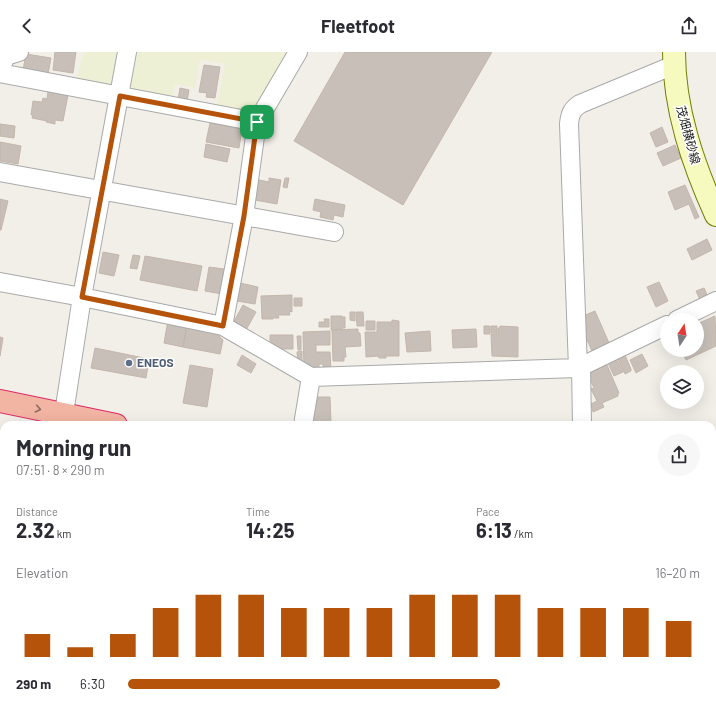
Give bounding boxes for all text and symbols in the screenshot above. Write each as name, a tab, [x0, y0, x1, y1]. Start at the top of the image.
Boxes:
icon: back	[16, 15, 38, 37]
text: Fleetfoot	[321, 15, 395, 37]
icon: share	[678, 15, 700, 37]
street label: 茂畑横砂線	[674, 104, 703, 166]
pin	[240, 105, 274, 139]
icon: arrive	[246, 111, 268, 133]
north arrow	[660, 313, 704, 357]
map controls	[660, 313, 704, 409]
place label: ENEOS	[137, 355, 174, 369]
marker: ENEOS	[124, 358, 134, 368]
button: layers	[660, 365, 704, 409]
one-way arrow	[35, 405, 41, 413]
text: Morning run	[16, 434, 131, 460]
button: share	[658, 434, 700, 476]
text: 07:51 · 8 × 290 m	[16, 462, 105, 478]
text: Distance	[16, 505, 58, 518]
text: Time	[246, 505, 270, 518]
text: Pace	[476, 505, 500, 518]
text: 2.32	[16, 518, 55, 542]
text: 14:25	[246, 518, 294, 542]
text: 6:13	[476, 518, 512, 542]
text: km	[55, 527, 71, 540]
text: /km	[512, 527, 533, 540]
text: Elevation	[16, 565, 68, 581]
text: 16–20 m	[655, 565, 700, 581]
text: 290 m	[16, 676, 51, 692]
text: 6:30	[80, 676, 105, 692]

